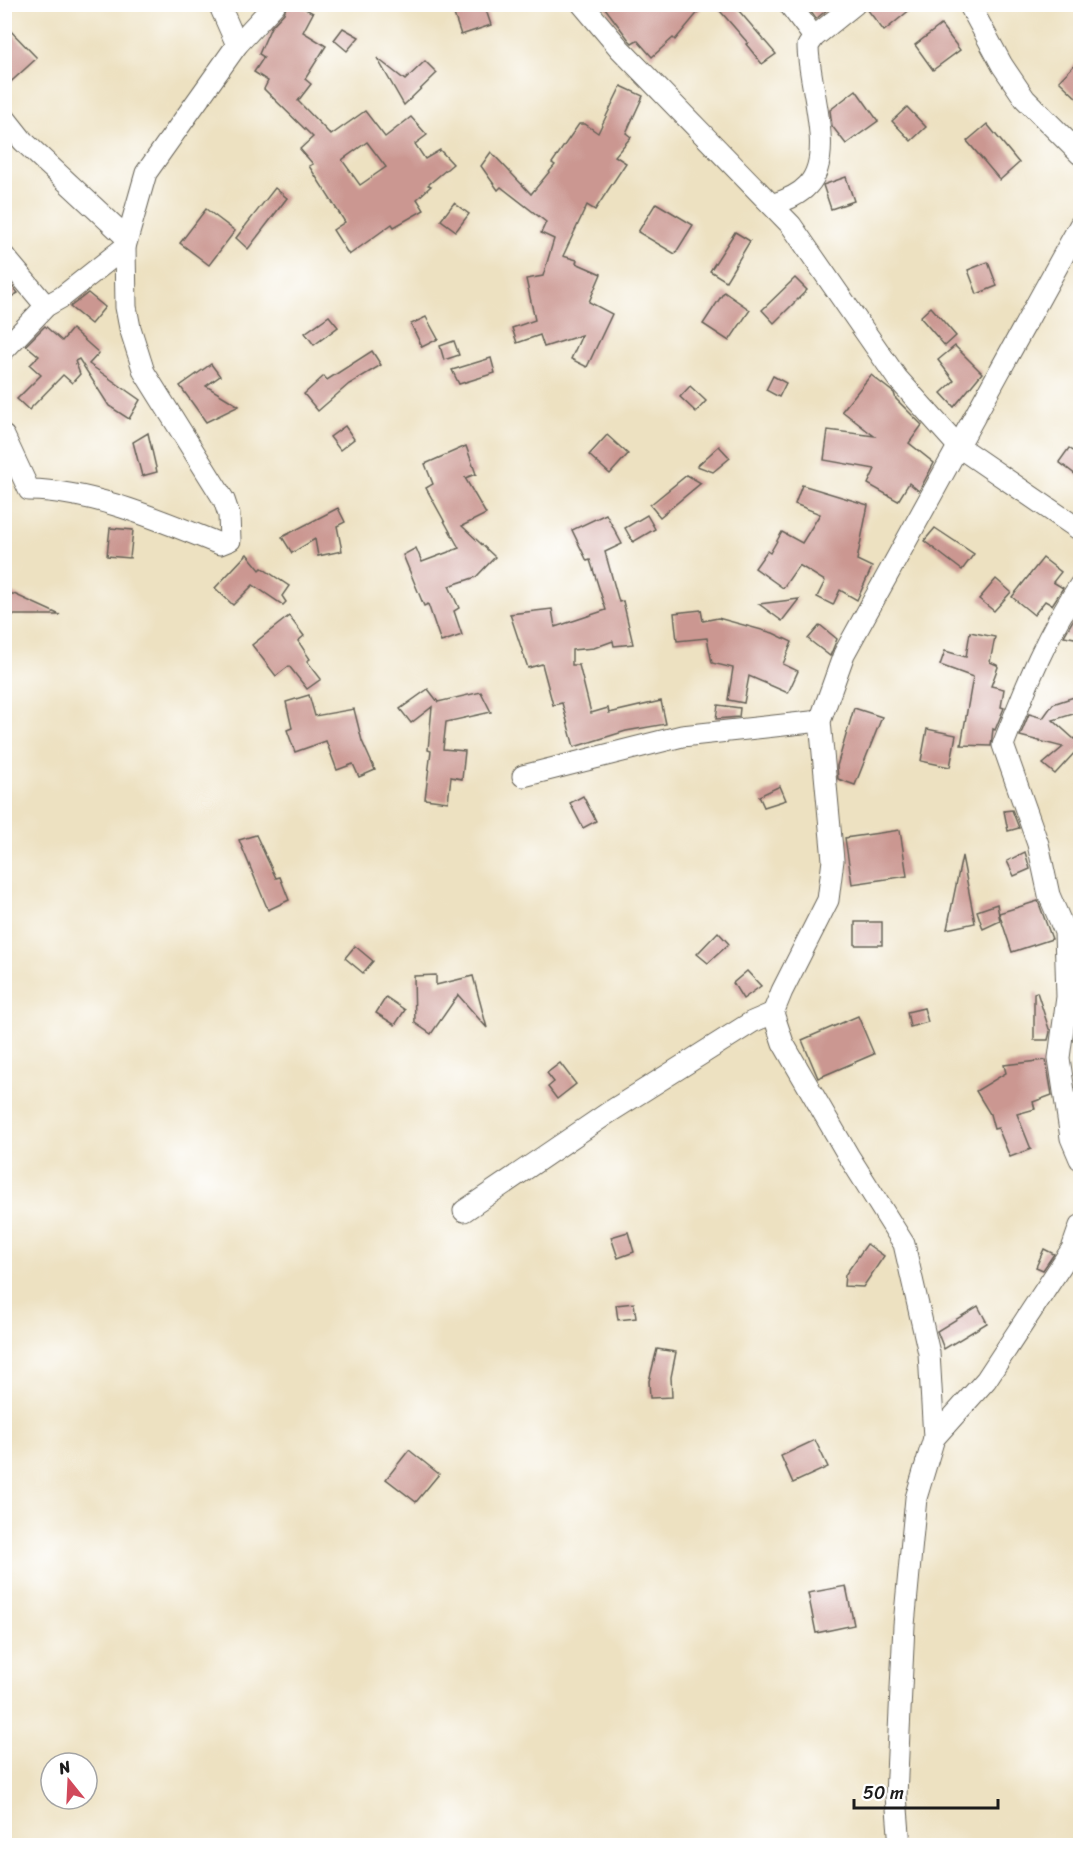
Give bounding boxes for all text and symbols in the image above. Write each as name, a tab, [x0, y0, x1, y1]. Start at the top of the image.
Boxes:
north arrow	[39, 1751, 99, 1811]
text: N	[54, 1751, 75, 1783]
scale bar	[854, 1772, 998, 1810]
text: 50 m	[863, 1777, 904, 1809]

